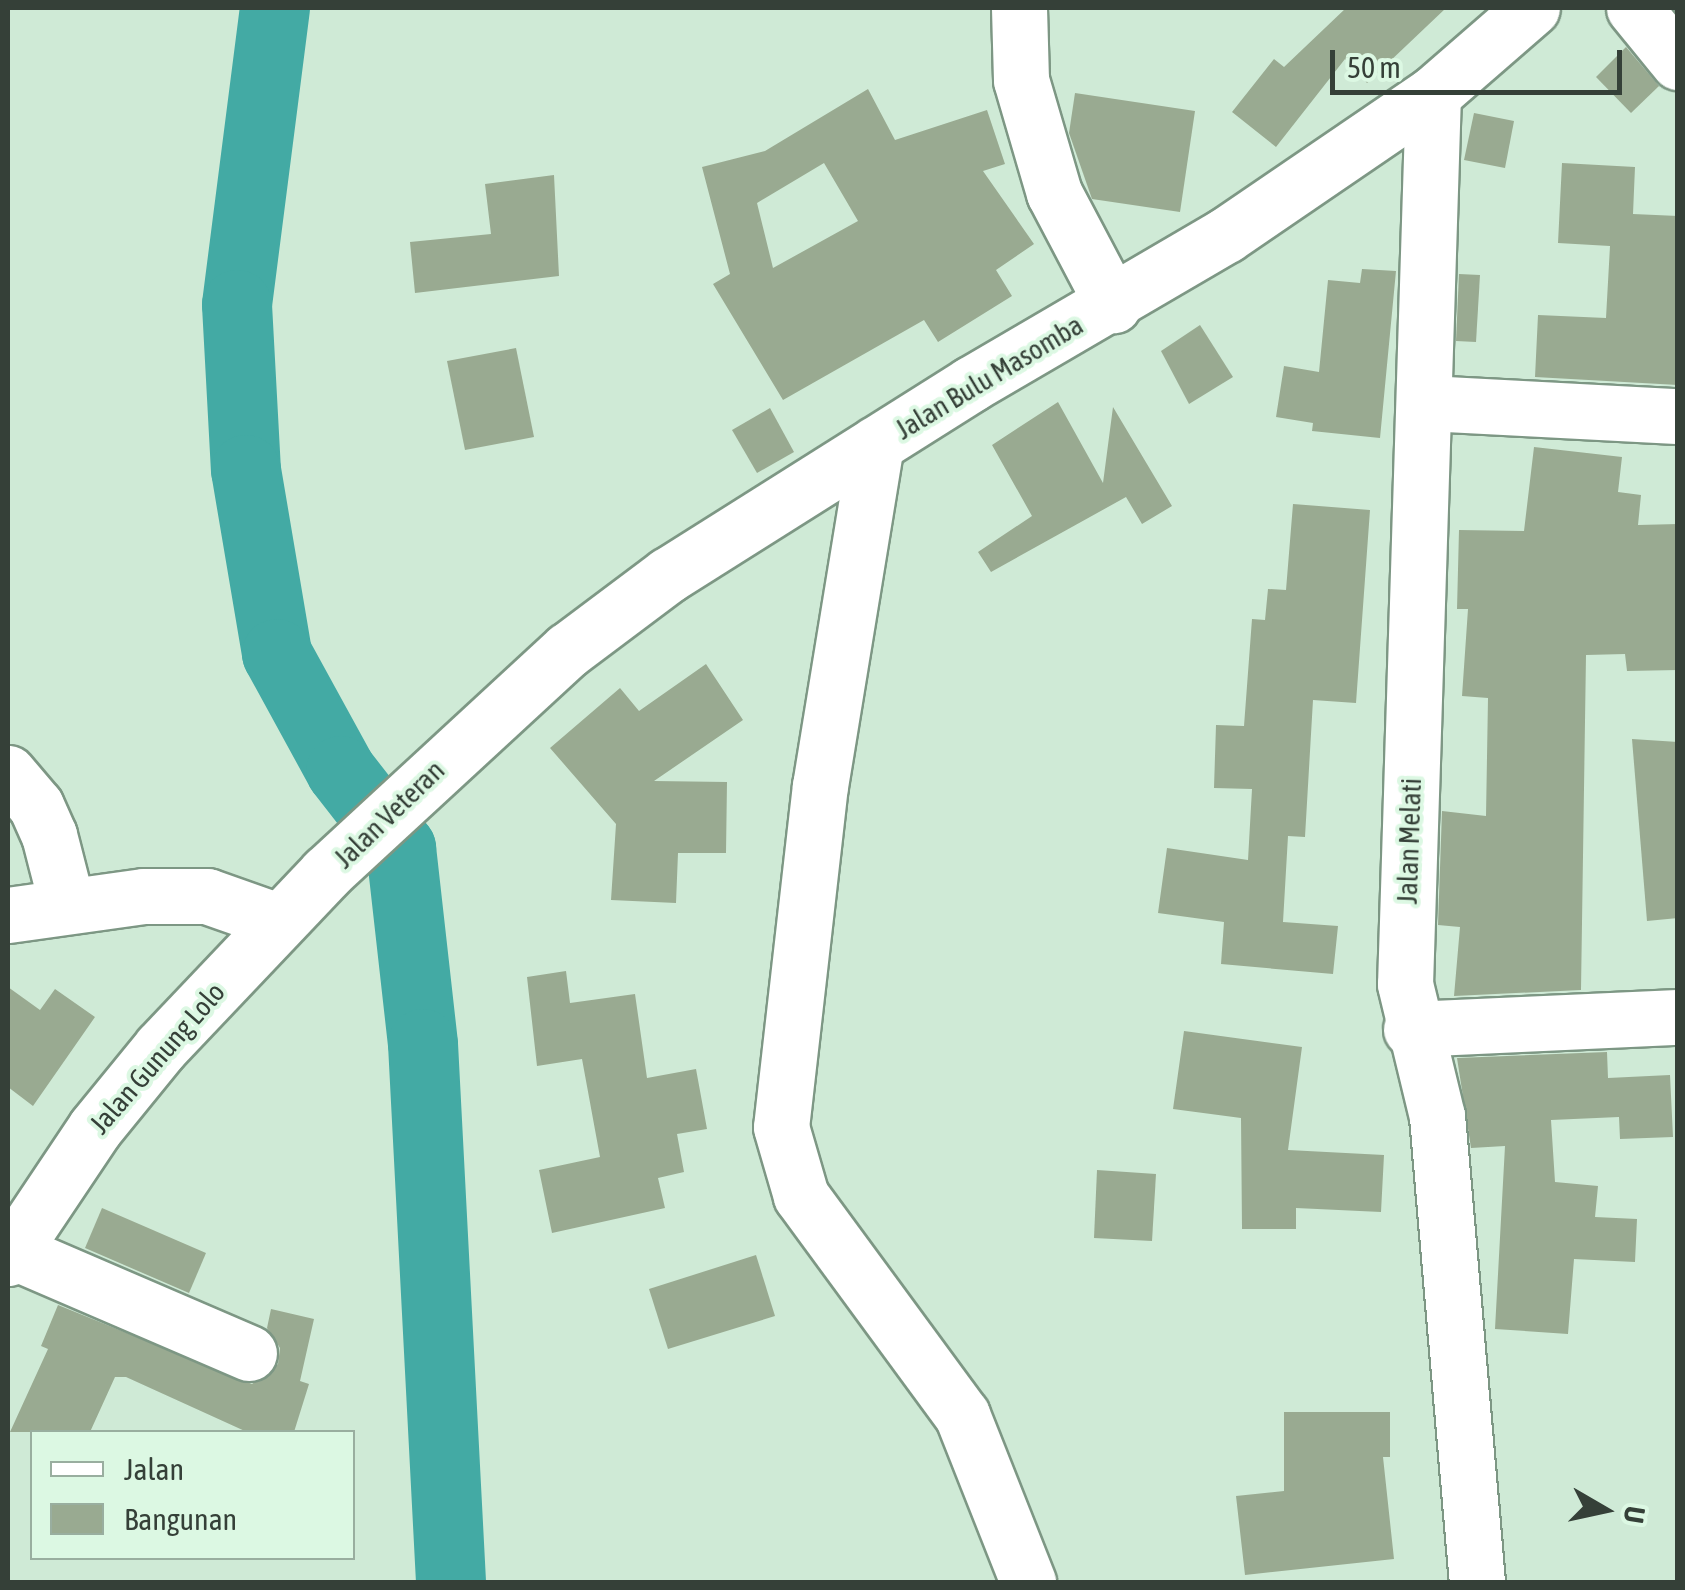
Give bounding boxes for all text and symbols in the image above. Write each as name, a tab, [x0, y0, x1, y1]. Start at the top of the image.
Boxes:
scale bar	[1335, 30, 1628, 92]
text: 50 m	[1347, 50, 1401, 84]
street label: Jalan Bulu Masomba	[889, 308, 1089, 446]
street label: Jalan Veteran	[327, 753, 451, 875]
street label: Jalan Melati	[1390, 777, 1428, 905]
street label: Jalan Gunung Lolo	[82, 976, 232, 1140]
legend	[30, 1430, 355, 1560]
text: Jalan	[124, 1452, 184, 1486]
north arrow	[1555, 1460, 1655, 1560]
text: Bangunan	[124, 1502, 237, 1536]
text: U	[1618, 1504, 1652, 1525]

